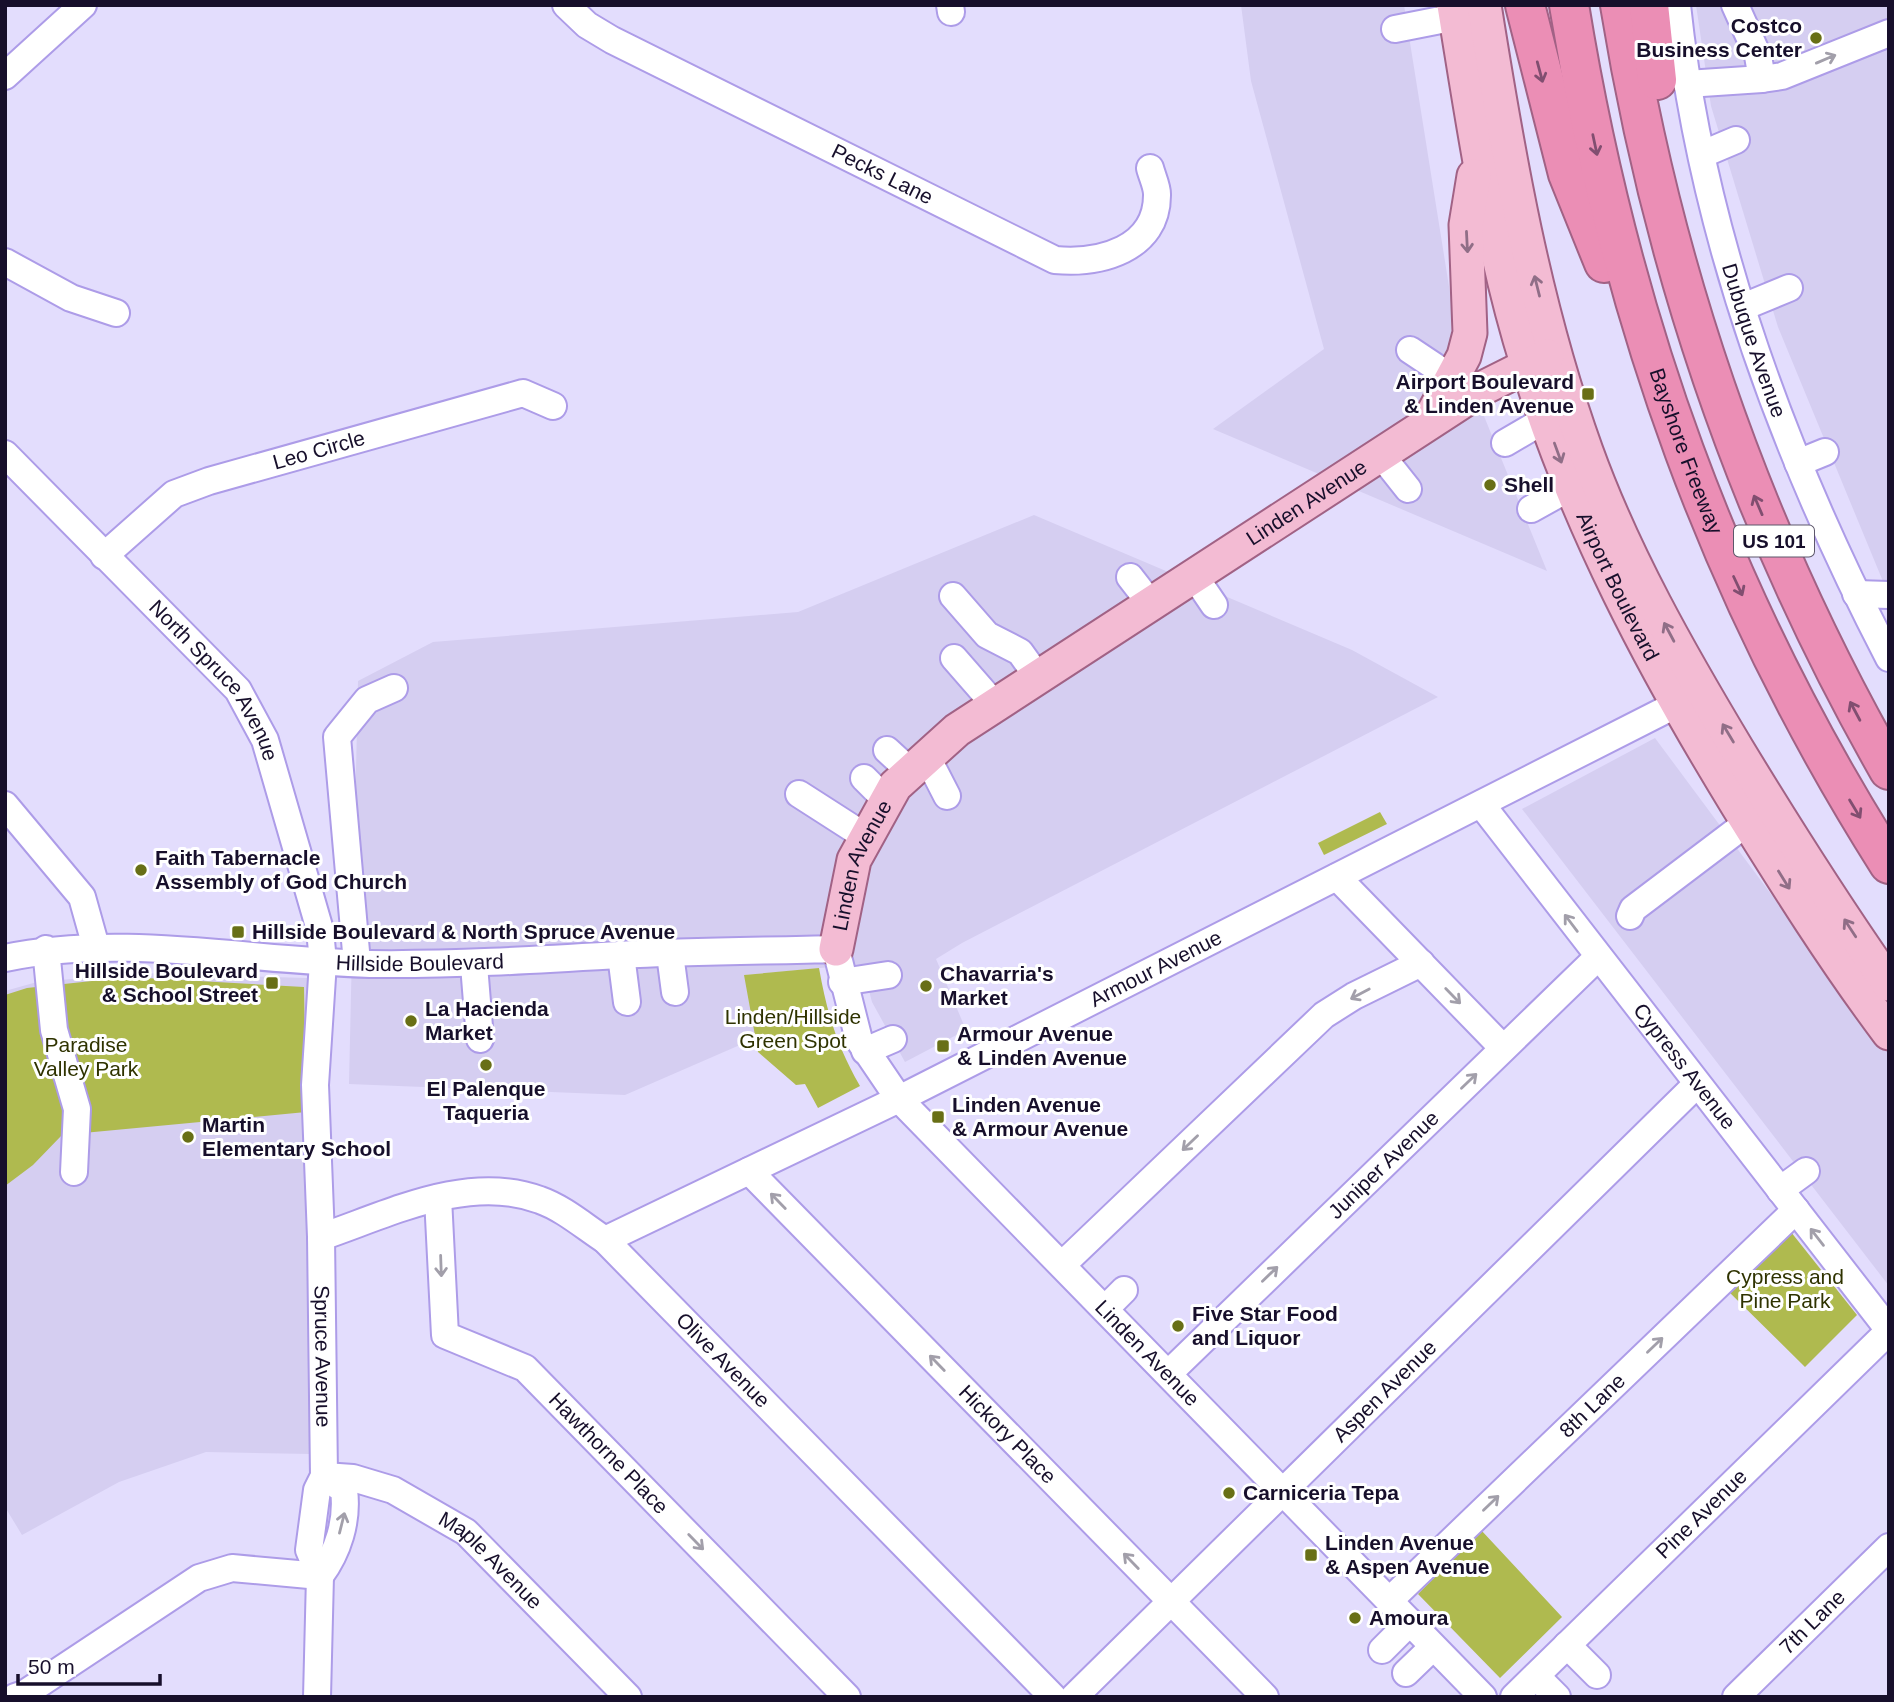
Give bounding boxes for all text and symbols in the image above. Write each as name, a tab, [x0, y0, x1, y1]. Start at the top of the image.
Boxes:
place label: Costco Business Center	[1636, 14, 1802, 61]
marker: Costco Business Center	[1808, 30, 1824, 46]
one-way arrow	[1815, 52, 1836, 65]
one-way arrow	[1534, 60, 1547, 83]
one-way arrow	[1588, 133, 1602, 156]
street label: Pecks Lane	[828, 139, 937, 209]
one-way arrow	[1461, 230, 1474, 253]
street label: Dubuque Avenue	[1718, 261, 1791, 421]
one-way arrow	[1530, 275, 1543, 298]
street label: Bayshore Freeway	[1645, 365, 1728, 538]
place label: Airport Boulevard & Linden Avenue	[1395, 370, 1574, 417]
marker: Airport Boulevard & Linden Avenue	[1580, 386, 1596, 402]
street label: Leo Circle	[270, 426, 367, 474]
one-way arrow	[1553, 442, 1566, 464]
street label: Linden Avenue	[1242, 455, 1371, 550]
place label: Shell	[1504, 473, 1554, 496]
marker: Shell	[1482, 477, 1498, 493]
one-way arrow	[1751, 495, 1764, 516]
street label: Airport Boulevard	[1572, 508, 1664, 664]
road number: US 101	[1734, 526, 1814, 556]
one-way arrow	[1731, 575, 1745, 596]
street label: North Spruce Avenue	[145, 595, 282, 763]
one-way arrow	[1662, 622, 1676, 643]
one-way arrow	[1848, 701, 1862, 721]
one-way arrow	[1720, 724, 1734, 744]
street label: Linden Avenue	[828, 796, 896, 933]
one-way arrow	[1848, 799, 1862, 819]
place label: Faith Tabernacle Assembly of God Church	[155, 846, 407, 893]
marker: Faith Tabernacle Assembly of God Church	[133, 862, 149, 878]
one-way arrow	[1778, 870, 1792, 890]
one-way arrow	[1564, 914, 1579, 932]
one-way arrow	[1843, 919, 1857, 938]
place label: Hillside Boulevard & North Spruce Avenue	[252, 920, 675, 943]
marker: Hillside Boulevard & North Spruce Avenue	[230, 924, 246, 940]
street label: Armour Avenue	[1086, 925, 1225, 1011]
street label: Hillside Boulevard	[335, 949, 504, 975]
place label: Hillside Boulevard & School Street	[75, 959, 258, 1006]
place label: Chavarria's Market	[940, 962, 1054, 1009]
marker: Hillside Boulevard & School Street	[264, 975, 280, 991]
marker: Chavarria's Market	[918, 978, 934, 994]
one-way arrow	[1350, 987, 1371, 1001]
one-way arrow	[1444, 987, 1461, 1004]
place label: La Hacienda Market	[425, 997, 549, 1044]
street label: Cypress Avenue	[1629, 999, 1741, 1133]
park label: Linden/Hillside Green Spot	[725, 1005, 861, 1052]
marker: La Hacienda Market	[403, 1013, 419, 1029]
place label: Armour Avenue & Linden Avenue	[957, 1022, 1127, 1069]
park label: Paradise Valley Park	[34, 1033, 139, 1080]
marker: Armour Avenue & Linden Avenue	[935, 1038, 951, 1054]
marker: El Palenque Taqueria	[478, 1057, 494, 1073]
one-way arrow	[1460, 1073, 1477, 1090]
place label: El Palenque Taqueria	[426, 1077, 546, 1124]
place label: Linden Avenue & Armour Avenue	[952, 1093, 1128, 1140]
street label: Juniper Avenue	[1323, 1106, 1443, 1223]
marker: Linden Avenue & Armour Avenue	[930, 1109, 946, 1125]
place label: Martin Elementary School	[202, 1113, 391, 1160]
marker: Martin Elementary School	[180, 1129, 196, 1145]
one-way arrow	[1181, 1135, 1198, 1152]
one-way arrow	[770, 1193, 787, 1210]
one-way arrow	[1809, 1228, 1824, 1247]
one-way arrow	[434, 1255, 447, 1278]
park label: Cypress and Pine Park	[1726, 1265, 1844, 1312]
one-way arrow	[1262, 1266, 1279, 1283]
street label: Spruce Avenue	[311, 1285, 335, 1427]
street label: Linden Avenue	[1091, 1295, 1204, 1410]
place label: Five Star Food and Liquor	[1192, 1302, 1338, 1349]
street label: Olive Avenue	[672, 1308, 775, 1412]
marker: Five Star Food and Liquor	[1170, 1318, 1186, 1334]
street label: Aspen Avenue	[1328, 1335, 1441, 1446]
one-way arrow	[1646, 1337, 1663, 1354]
one-way arrow	[929, 1355, 946, 1372]
street label: 8th Lane	[1555, 1369, 1629, 1442]
street label: Hickory Place	[955, 1380, 1061, 1488]
street label: Hawthorne Place	[545, 1388, 673, 1518]
street label: Pine Avenue	[1651, 1464, 1751, 1563]
place label: Carniceria Tepa	[1243, 1481, 1399, 1504]
marker: Carniceria Tepa	[1221, 1485, 1237, 1501]
one-way arrow	[1482, 1494, 1499, 1511]
street label: Maple Avenue	[435, 1507, 547, 1613]
one-way arrow	[336, 1512, 349, 1535]
place label: Linden Avenue & Aspen Avenue	[1325, 1531, 1490, 1578]
one-way arrow	[687, 1534, 704, 1551]
marker: Linden Avenue & Aspen Avenue	[1303, 1547, 1319, 1563]
one-way arrow	[1123, 1552, 1140, 1569]
street label: 7th Lane	[1775, 1585, 1849, 1659]
place label: Amoura	[1369, 1606, 1449, 1629]
marker: Amoura	[1347, 1610, 1363, 1626]
scale bar	[18, 1642, 159, 1686]
text: 50 m	[28, 1655, 75, 1678]

